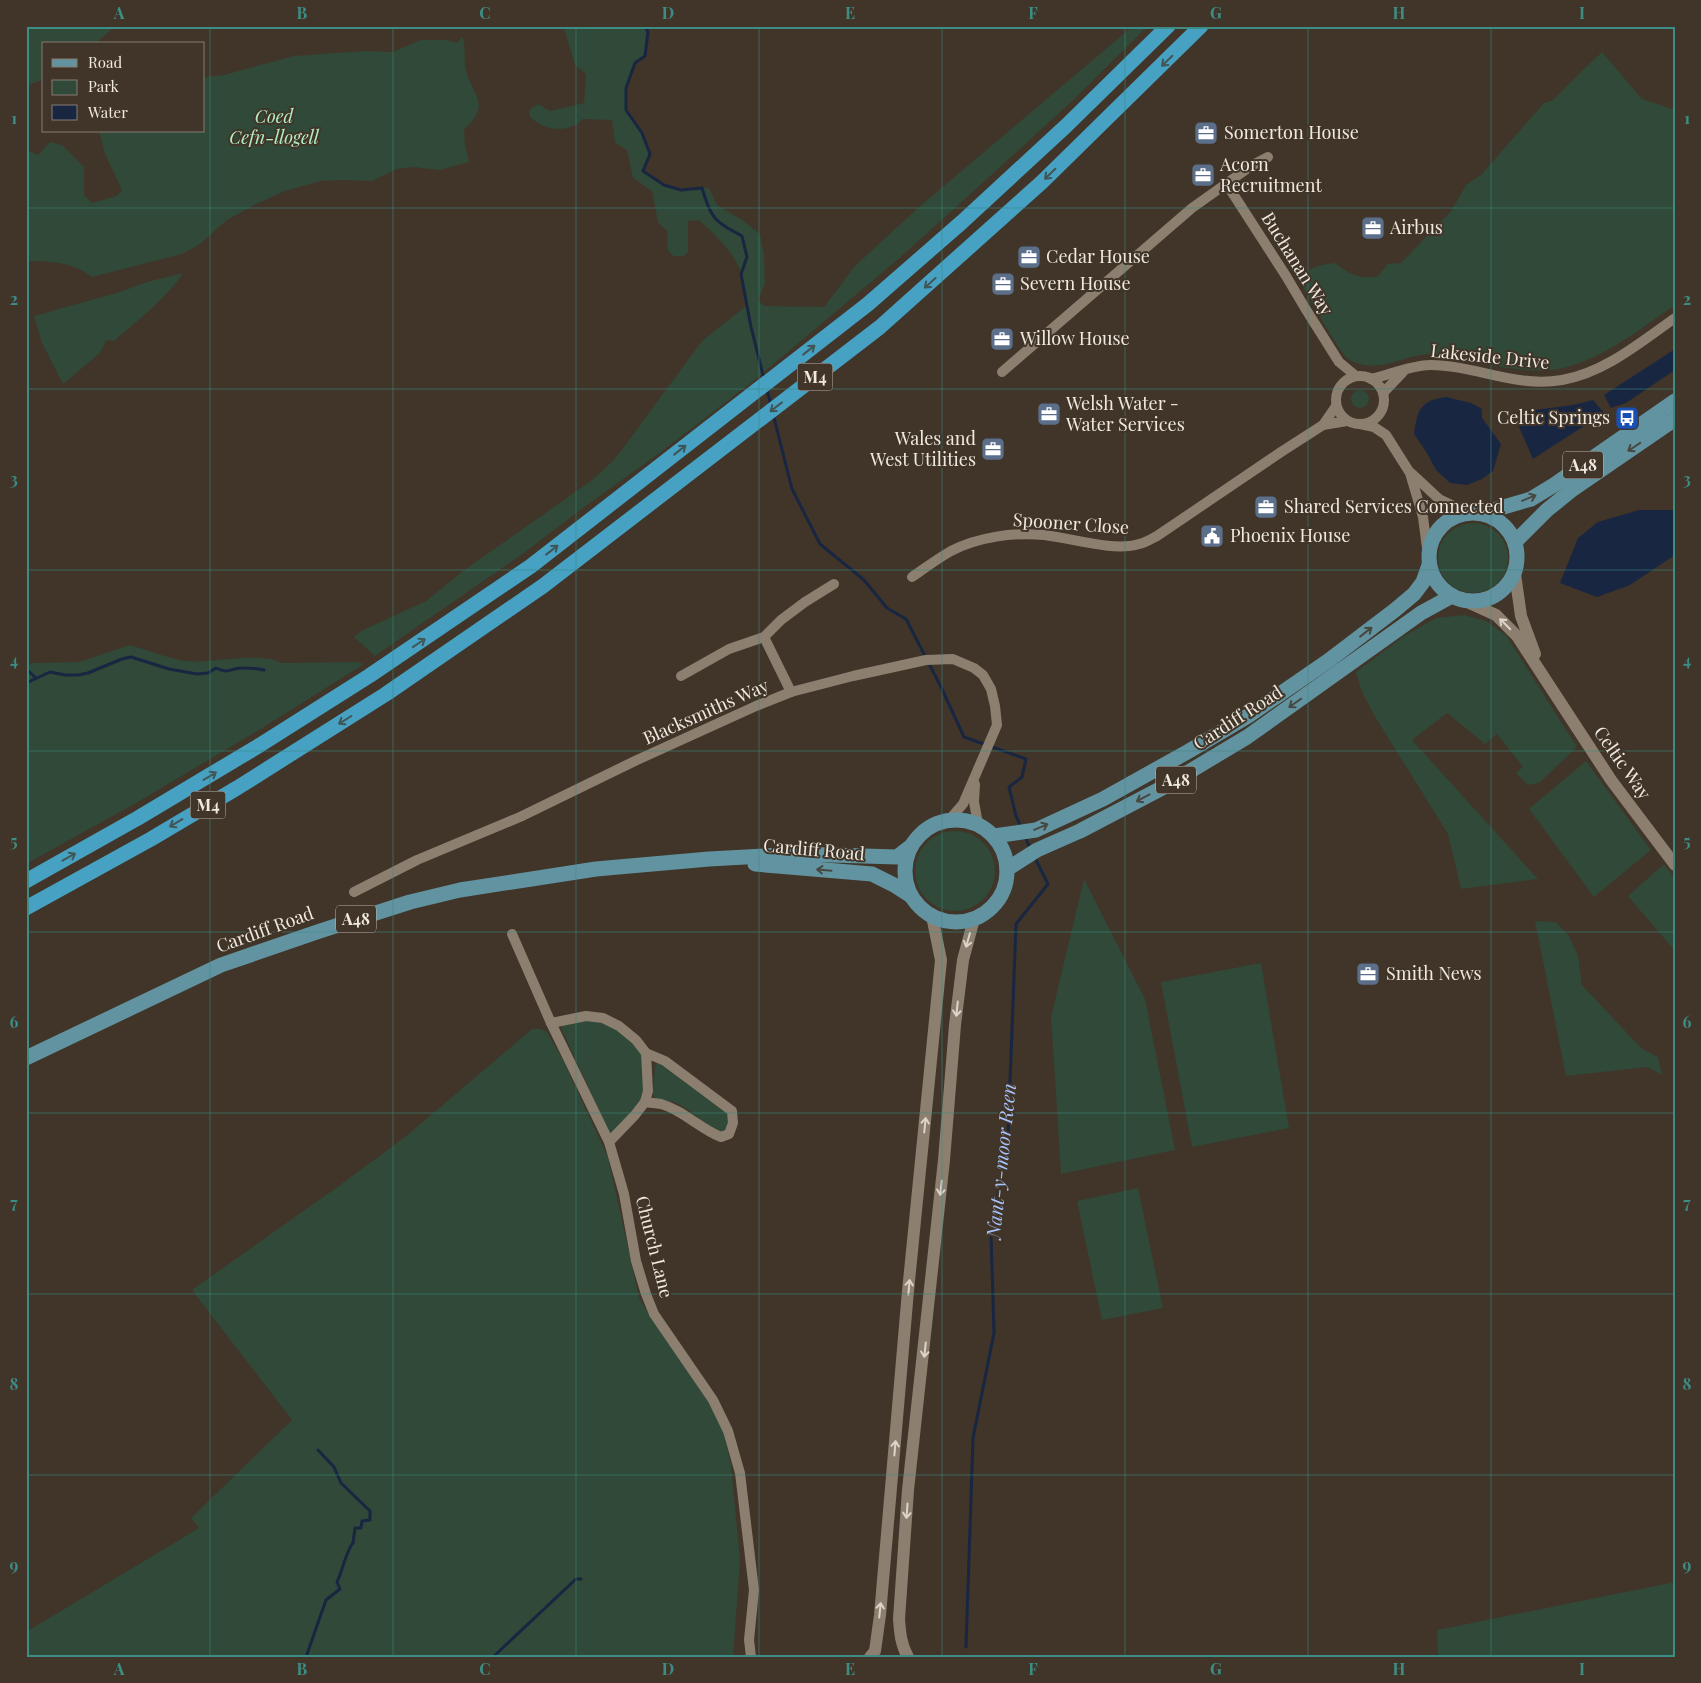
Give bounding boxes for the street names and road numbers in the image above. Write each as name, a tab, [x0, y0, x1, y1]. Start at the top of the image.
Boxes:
street label: Buchanan Way	[1257, 207, 1339, 320]
street label: Lakeside Drive	[1429, 338, 1551, 374]
road number: M4	[798, 364, 832, 391]
road number: A48	[1563, 452, 1603, 478]
street label: Spooner Close	[1012, 507, 1130, 539]
street label: Blacksmiths Way	[639, 673, 772, 750]
street label: Cardiff Road	[1188, 679, 1287, 755]
street label: Celtic Way	[1589, 721, 1657, 804]
road number: A48	[1156, 766, 1196, 794]
road number: M4	[190, 792, 226, 818]
street label: Cardiff Road	[762, 833, 866, 865]
street label: Cardiff Road	[213, 900, 317, 958]
road number: A48	[336, 906, 376, 932]
street label: Church Lane	[631, 1193, 679, 1300]

